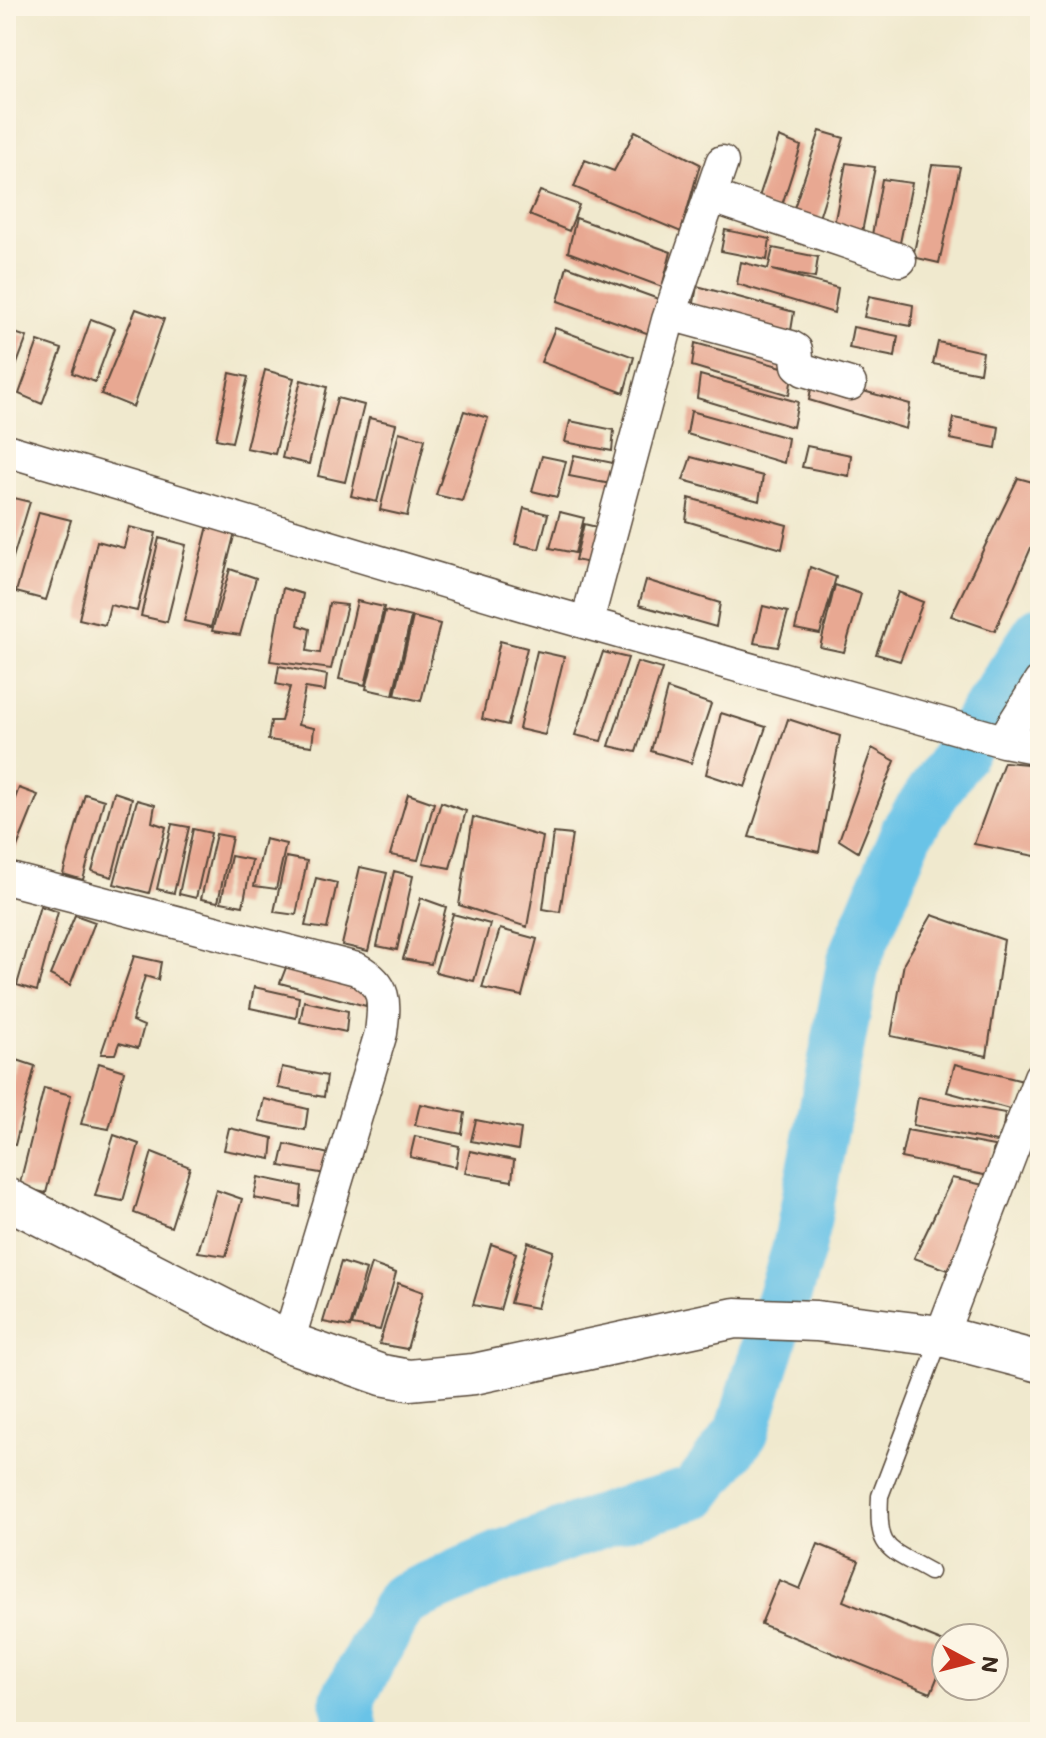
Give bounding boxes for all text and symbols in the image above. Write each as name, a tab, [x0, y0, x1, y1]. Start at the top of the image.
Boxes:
north arrow	[930, 1622, 1010, 1702]
text: N	[975, 1654, 1006, 1675]

